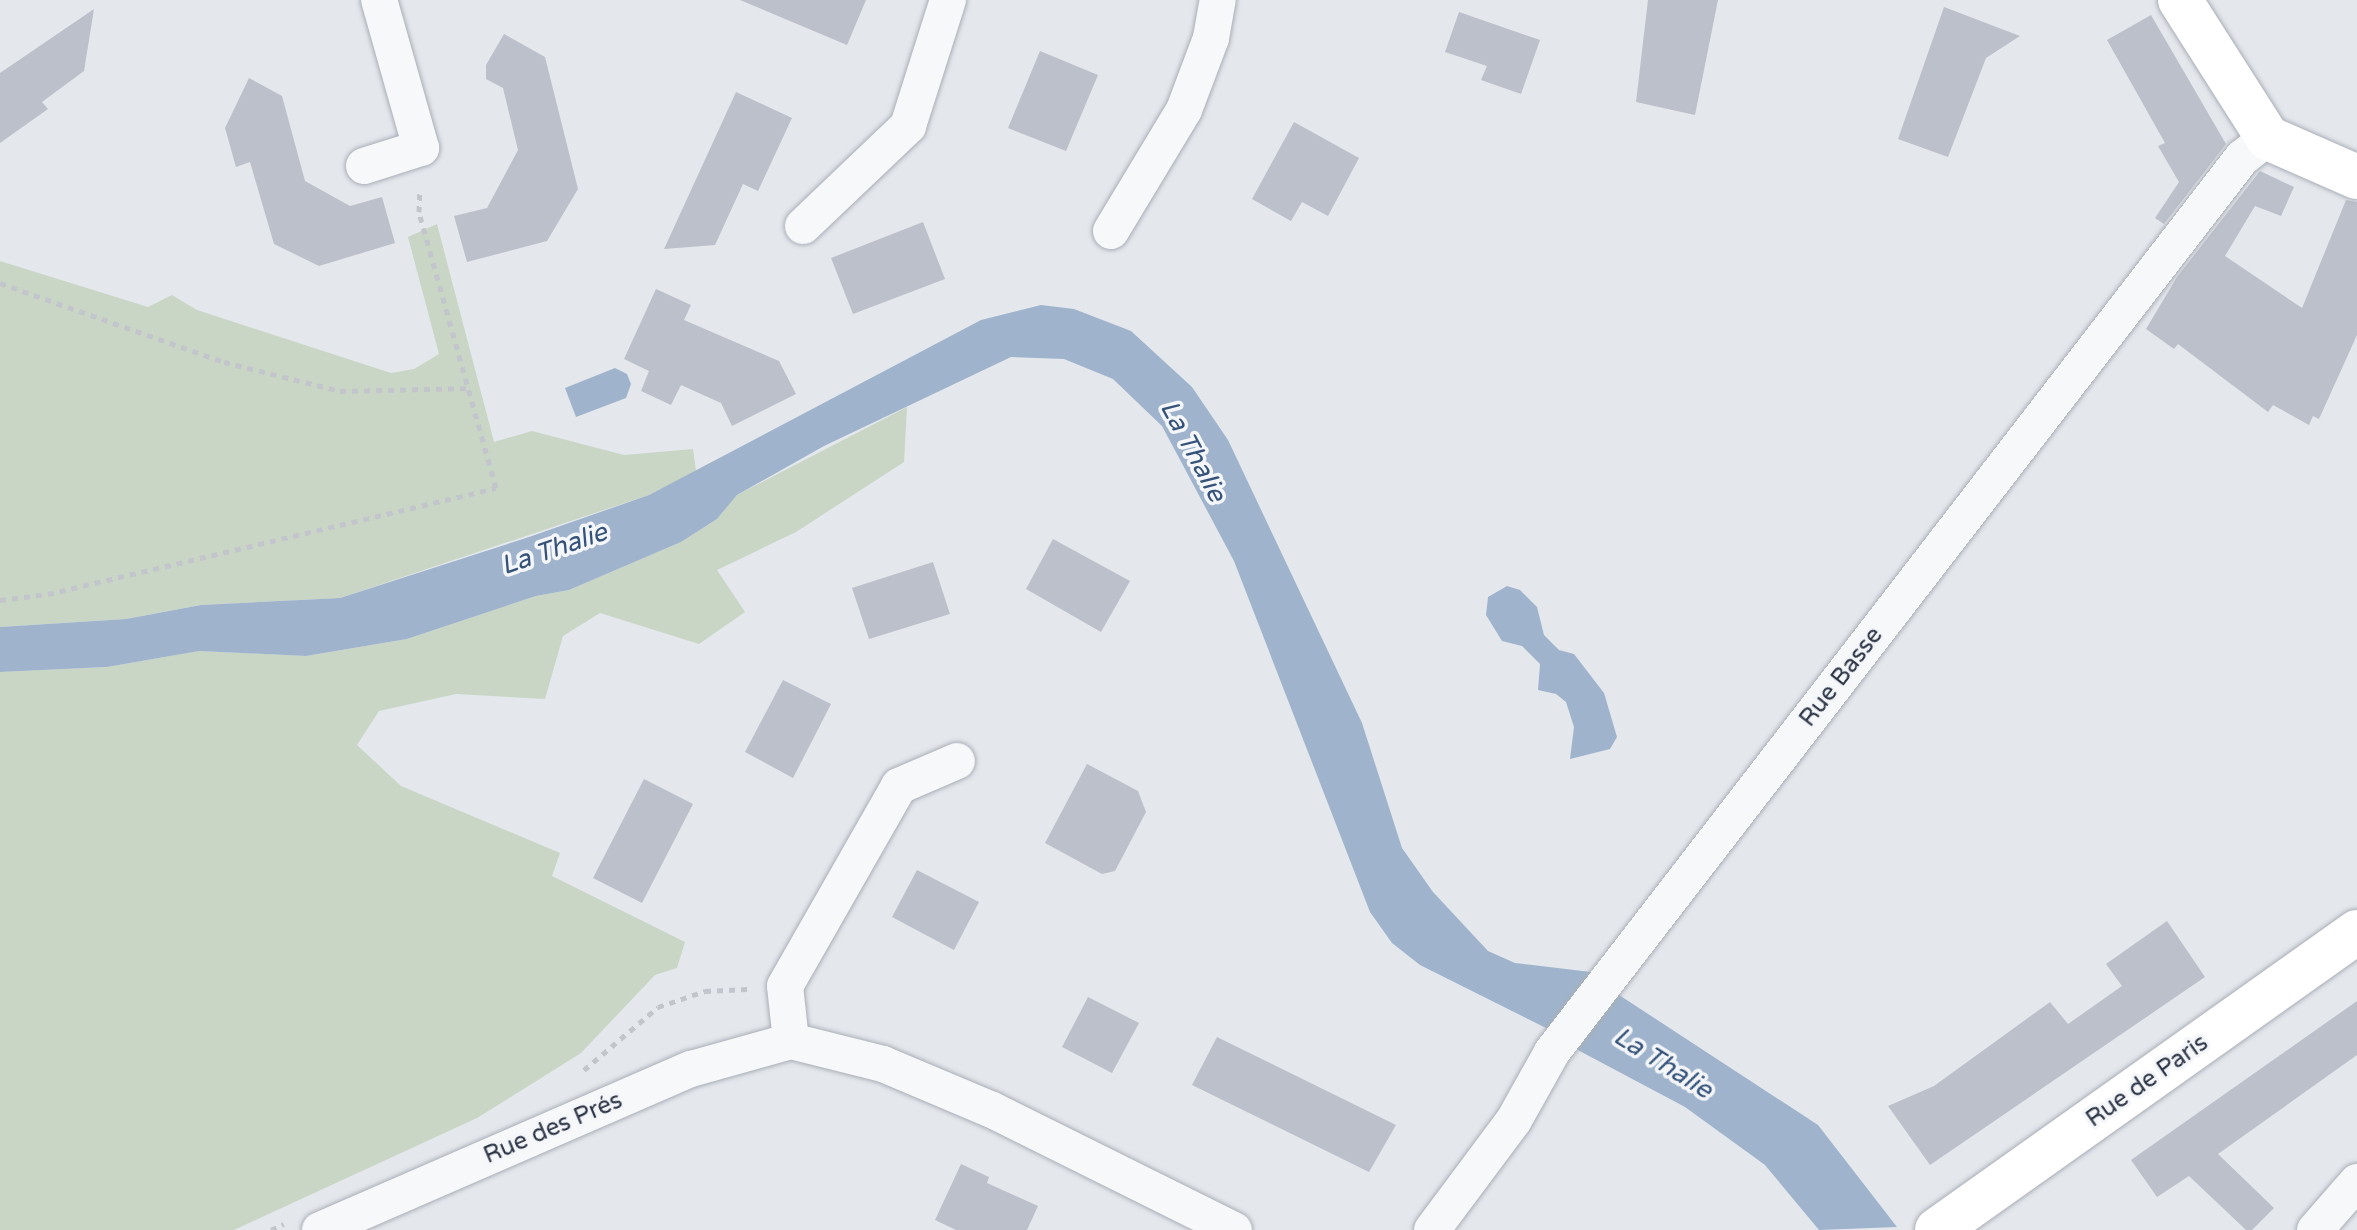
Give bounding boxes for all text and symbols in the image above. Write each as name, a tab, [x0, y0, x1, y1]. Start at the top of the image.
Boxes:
water label: La Thalie	[1153, 395, 1233, 507]
water label: La Thalie	[497, 516, 611, 582]
street label: Rue Basse	[1793, 622, 1889, 732]
water label: La Thalie	[1608, 1021, 1718, 1105]
street label: Rue de Paris	[2081, 1028, 2213, 1134]
street label: Rue des Prés	[479, 1086, 627, 1170]

